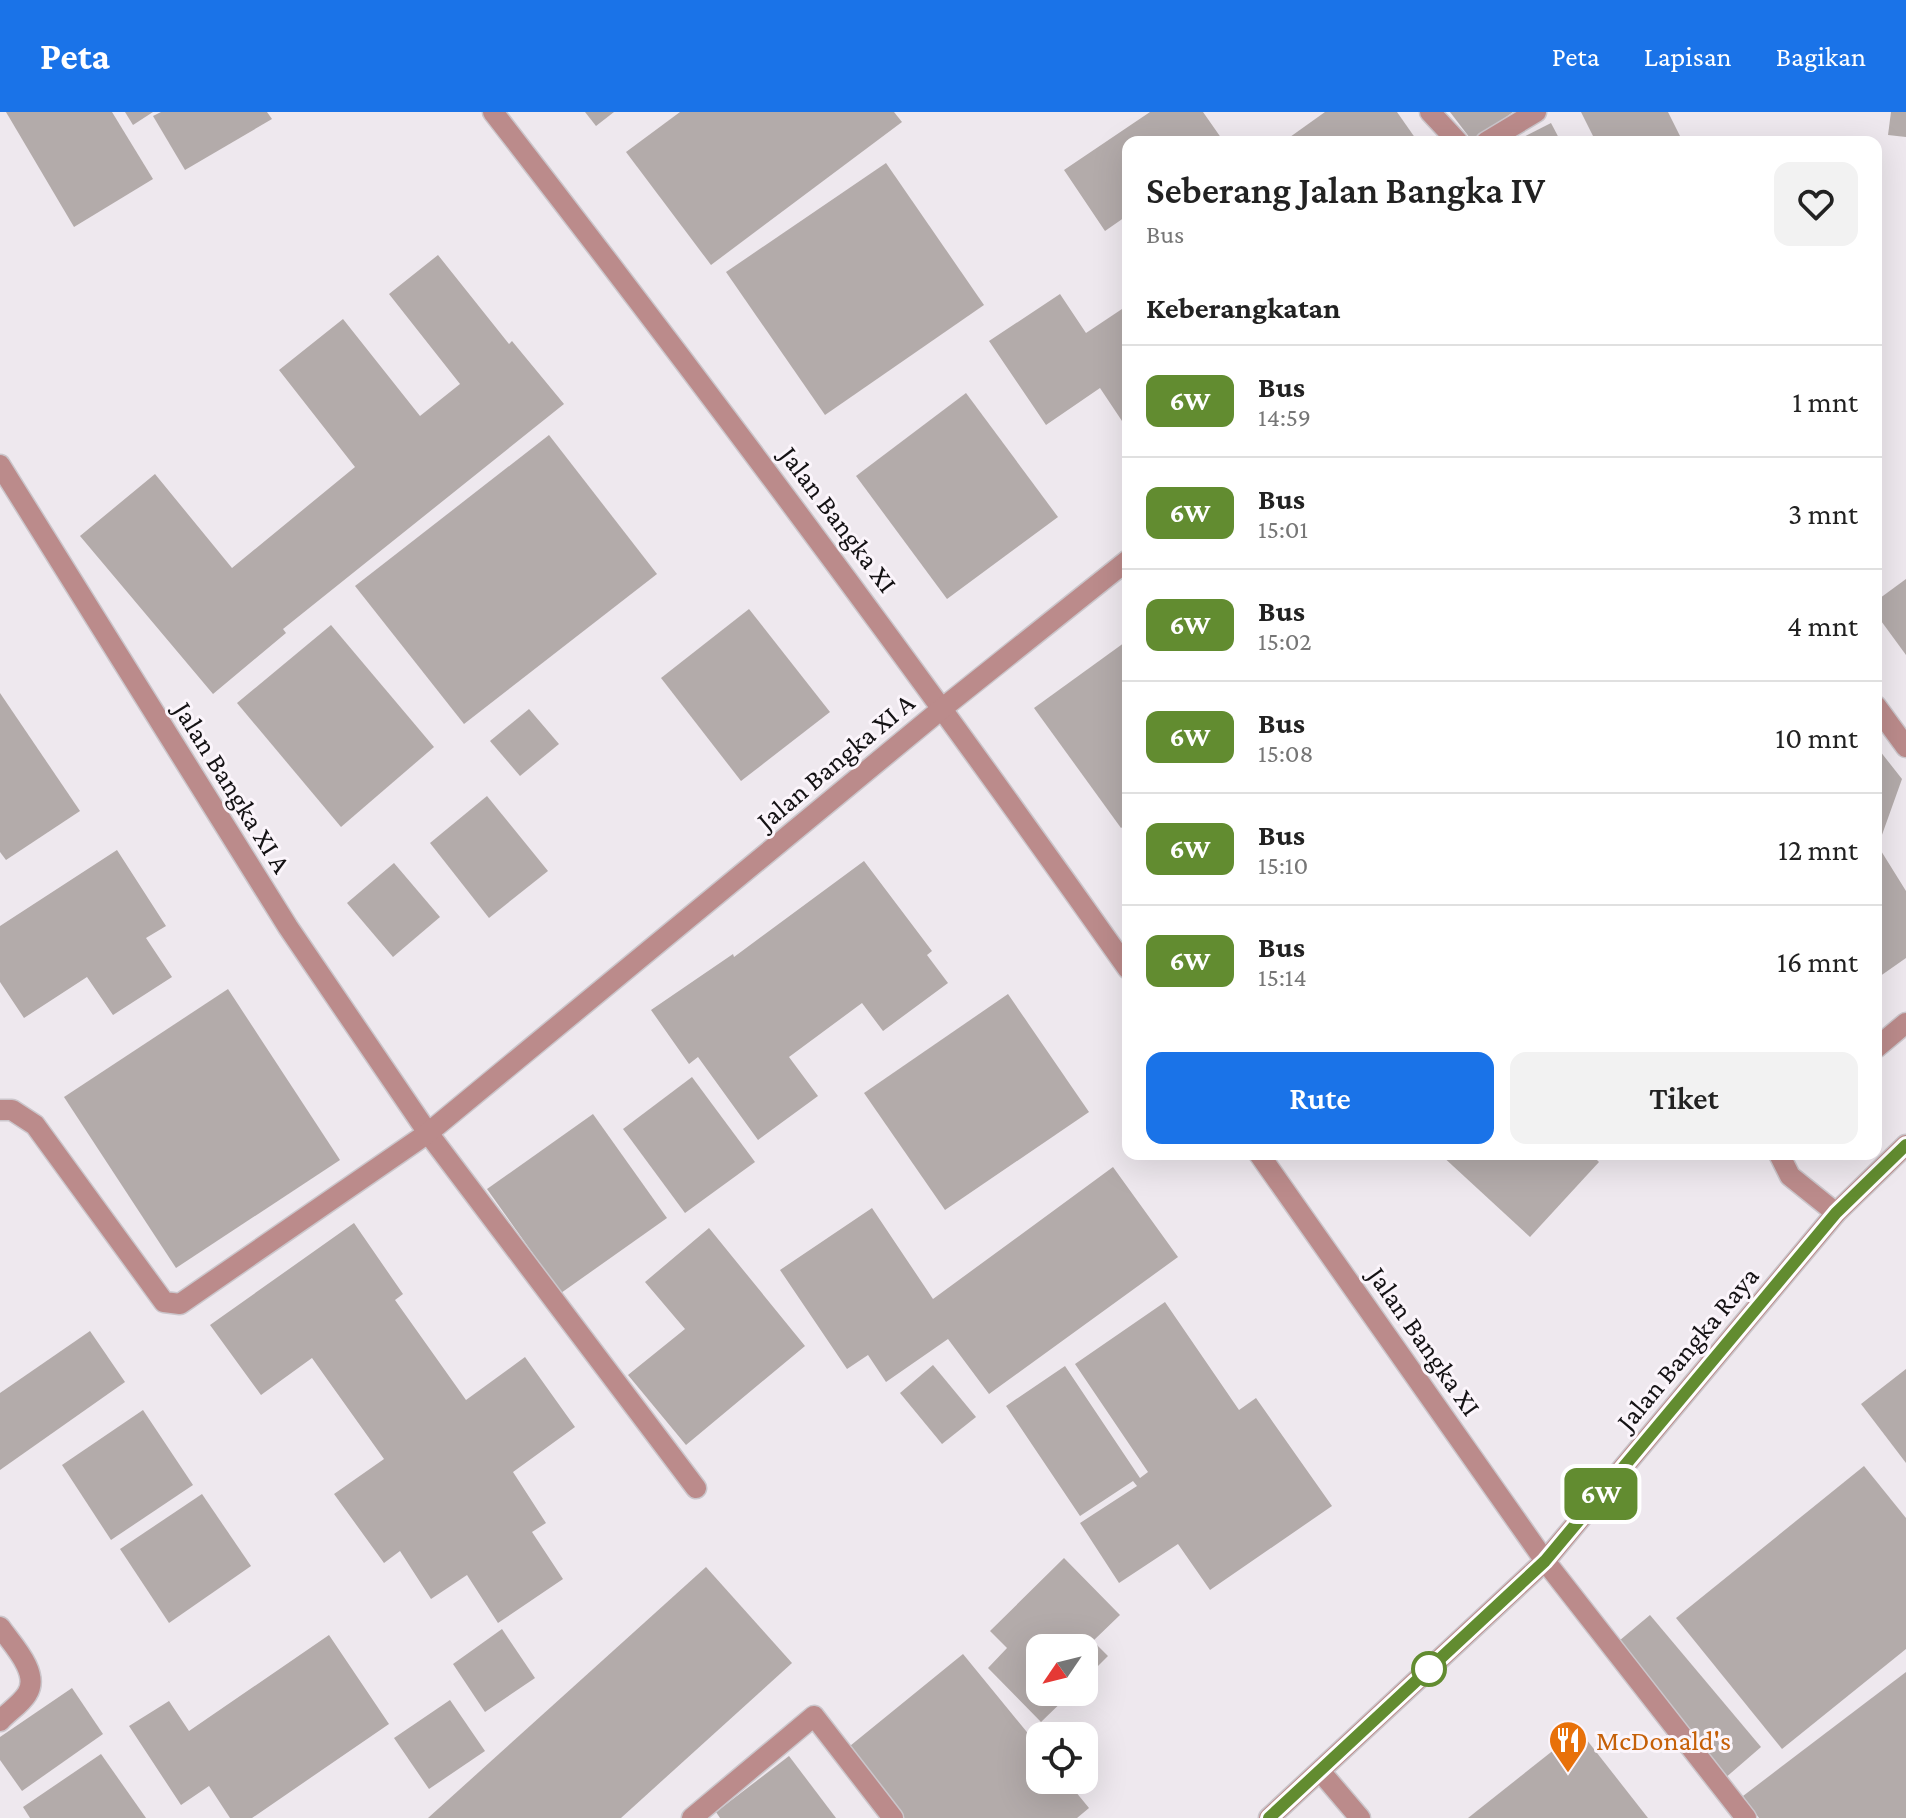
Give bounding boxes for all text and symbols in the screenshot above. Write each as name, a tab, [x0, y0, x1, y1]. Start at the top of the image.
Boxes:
text: Peta	[40, 35, 110, 77]
text: Peta	[1552, 41, 1600, 72]
text: Lapisan	[1644, 41, 1732, 72]
text: Bagikan	[1776, 41, 1866, 72]
button: heart	[1774, 162, 1858, 246]
text: Seberang Jalan Bangka IV	[1146, 169, 1545, 211]
text: Bus	[1146, 220, 1184, 249]
text: Keberangkatan	[1146, 291, 1340, 324]
text: Bus	[1258, 370, 1305, 403]
text: 6W	[1169, 385, 1211, 416]
text: 1 mnt	[1792, 385, 1858, 418]
text: 14:59	[1258, 403, 1311, 432]
street label: Jalan Bangka XI	[772, 438, 904, 598]
text: Bus	[1258, 482, 1305, 515]
text: 6W	[1169, 497, 1211, 528]
text: 3 mnt	[1788, 497, 1858, 530]
text: 15:01	[1258, 515, 1308, 544]
text: Bus	[1258, 594, 1305, 627]
text: 6W	[1169, 609, 1211, 640]
text: 4 mnt	[1787, 609, 1858, 642]
text: 15:02	[1258, 627, 1312, 656]
street label: Jalan Bangka XI A	[748, 687, 920, 838]
street label: Jalan Bangka XI A	[166, 694, 298, 879]
text: Bus	[1258, 706, 1305, 739]
text: 6W	[1169, 721, 1211, 752]
text: 10 mnt	[1775, 721, 1858, 754]
text: 15:08	[1258, 739, 1314, 768]
text: Bus	[1258, 818, 1305, 851]
text: 6W	[1169, 833, 1211, 864]
text: 12 mnt	[1778, 833, 1858, 866]
text: 15:10	[1258, 851, 1308, 880]
text: Bus	[1258, 930, 1305, 963]
text: 6W	[1169, 945, 1211, 976]
text: 16 mnt	[1777, 945, 1858, 978]
text: 15:14	[1258, 963, 1307, 992]
button: Rute	[1146, 1052, 1494, 1144]
button: Tiket	[1510, 1052, 1858, 1144]
street label: Jalan Bangka XI	[1360, 1258, 1487, 1422]
street label: Jalan Bangka Raya	[1608, 1260, 1765, 1439]
line badge: 6W	[1565, 1468, 1637, 1520]
text: 6W	[1580, 1478, 1622, 1509]
north arrow	[1026, 1634, 1098, 1706]
map controls	[1026, 1634, 1098, 1794]
unlabelled marker	[1412, 1652, 1446, 1686]
restaurant icon: McDonald's	[1547, 1719, 1589, 1774]
button: locate	[1026, 1722, 1098, 1794]
place label: McDonald's	[1596, 1725, 1731, 1756]

